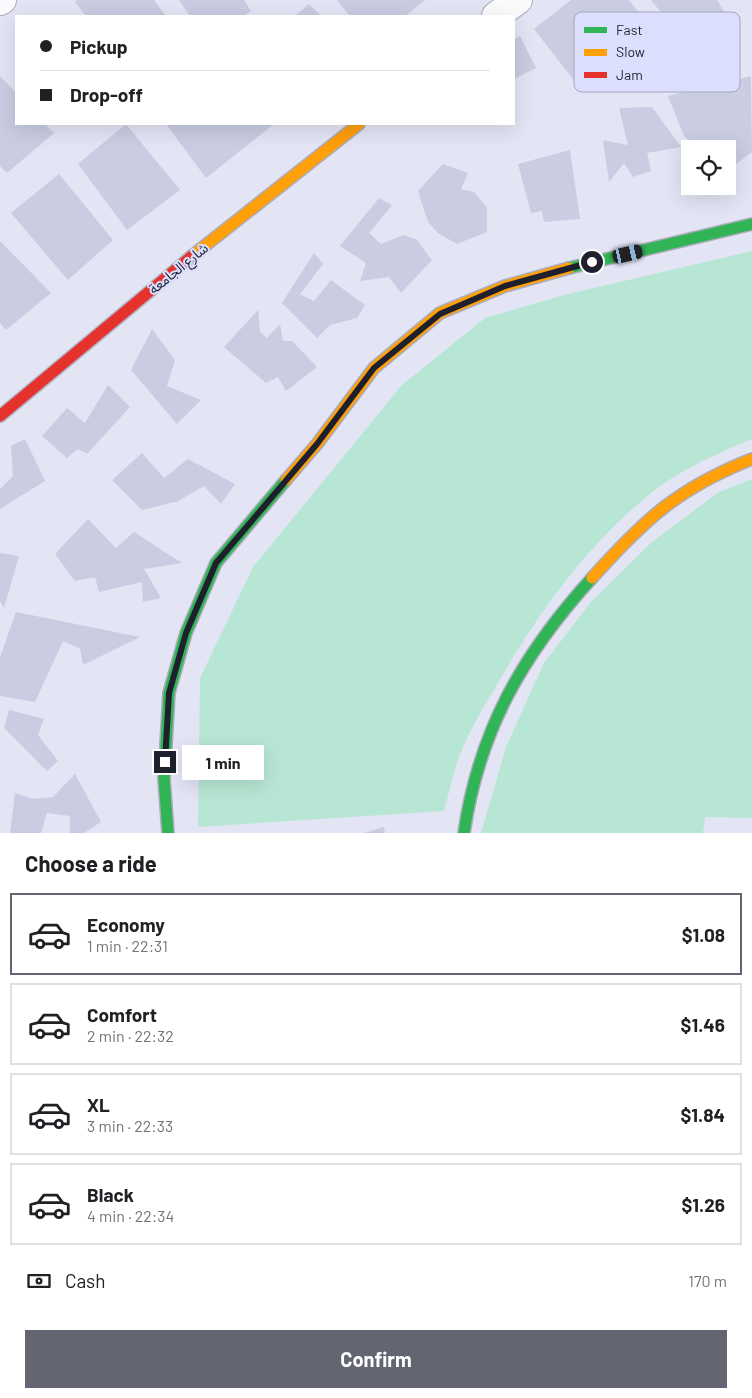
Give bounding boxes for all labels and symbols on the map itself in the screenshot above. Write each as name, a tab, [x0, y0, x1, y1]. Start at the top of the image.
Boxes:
legend	[574, 12, 740, 92]
text: Fast	[616, 21, 642, 38]
text: Slow	[616, 43, 645, 60]
text: Jam	[616, 66, 643, 83]
street label: شارع الجامعة	[145, 239, 213, 299]
car	[611, 243, 644, 265]
route start	[581, 251, 603, 273]
callout: 1 min	[182, 744, 265, 780]
route end	[154, 751, 176, 773]

